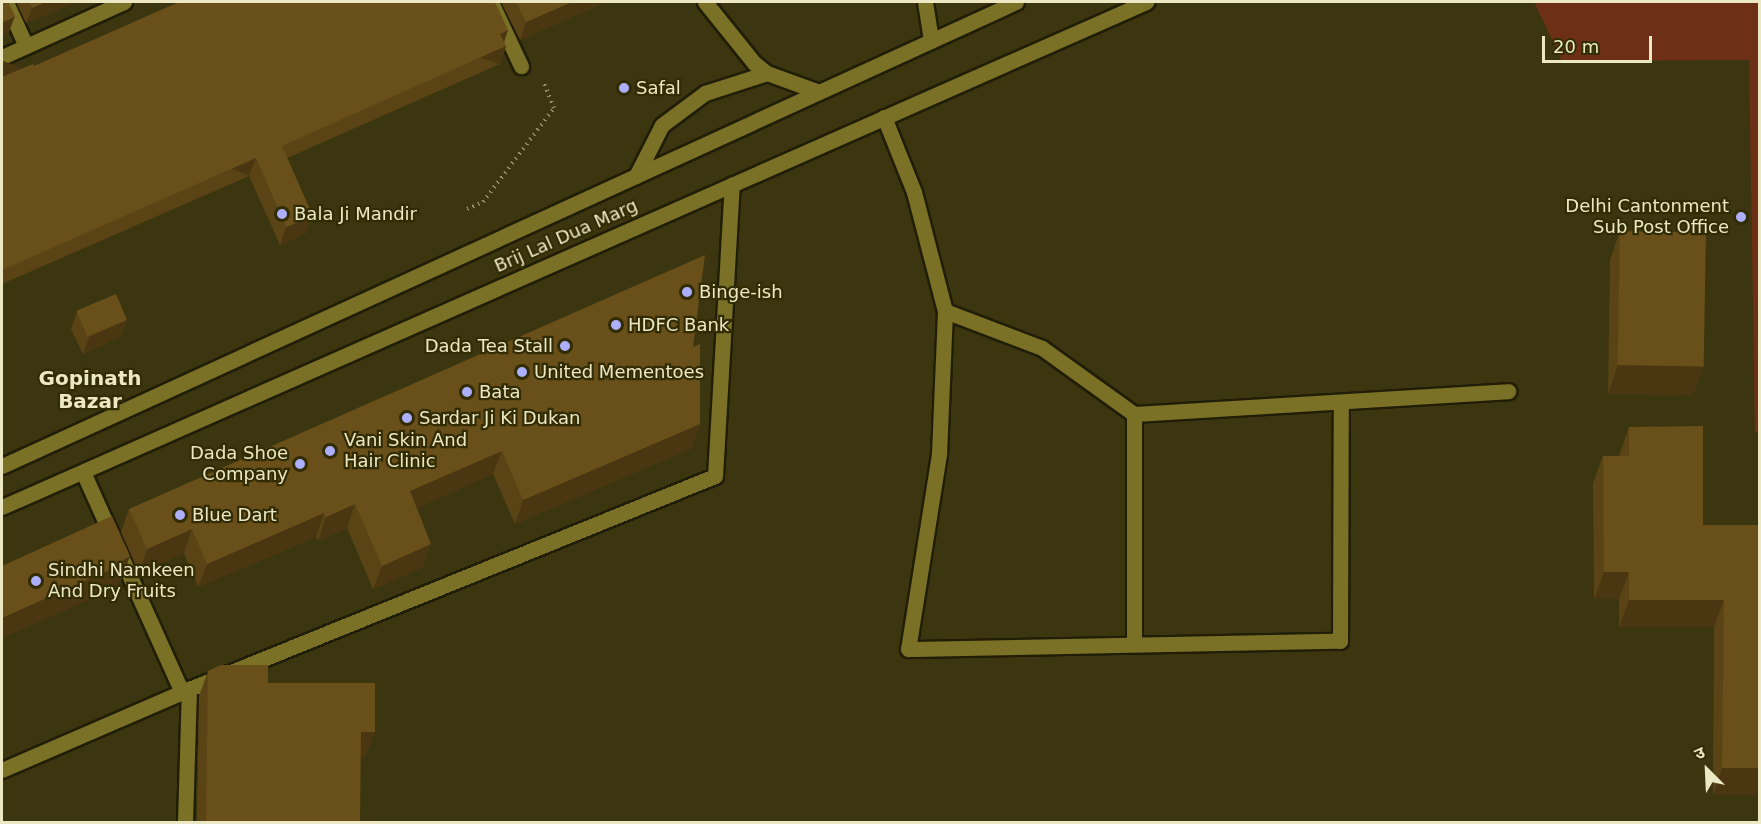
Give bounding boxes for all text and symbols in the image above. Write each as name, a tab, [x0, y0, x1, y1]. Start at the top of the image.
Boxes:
scale bar	[1545, 24, 1654, 62]
text: 20 m	[1553, 36, 1599, 57]
place label: Safal	[636, 77, 681, 99]
marker: Safal	[617, 81, 631, 95]
street label: Brij Lal Dua Marg	[491, 195, 641, 277]
place label: Delhi Cantonment Sub Post Office	[1565, 196, 1729, 238]
place label: Bala Ji Mandir	[294, 203, 417, 225]
marker: Bala Ji Mandir	[275, 207, 289, 221]
marker: Delhi Cantonment Sub Post Office	[1734, 210, 1748, 224]
place label: Binge-ish	[699, 281, 783, 303]
marker: Binge-ish	[680, 285, 694, 299]
place label: HDFC Bank	[628, 314, 729, 336]
marker: HDFC Bank	[609, 318, 623, 332]
place label: Dada Tea Stall	[425, 335, 553, 357]
marker: Dada Tea Stall	[558, 339, 572, 353]
place label: United Mementoes	[534, 361, 704, 383]
marker: United Mementoes	[515, 365, 529, 379]
district label: Gopinath Bazar	[39, 366, 141, 413]
place label: Bata	[479, 381, 520, 403]
marker: Bata	[460, 385, 474, 399]
place label: Sardar Ji Ki Dukan	[419, 407, 580, 429]
marker: Sardar Ji Ki Dukan	[400, 411, 414, 425]
place label: Vani Skin And Hair Clinic	[344, 430, 467, 472]
marker: Vani Skin And Hair Clinic	[321, 442, 339, 460]
place label: Dada Shoe Company	[190, 443, 288, 486]
marker: Dada Shoe Company	[293, 457, 307, 471]
place label: Blue Dart	[192, 504, 277, 526]
marker: Blue Dart	[173, 508, 187, 522]
place label: Sindhi Namkeen And Dry Fruits	[48, 560, 195, 602]
marker: Sindhi Namkeen And Dry Fruits	[29, 574, 43, 588]
north arrow	[1677, 740, 1737, 800]
text: उ	[1691, 743, 1708, 764]

